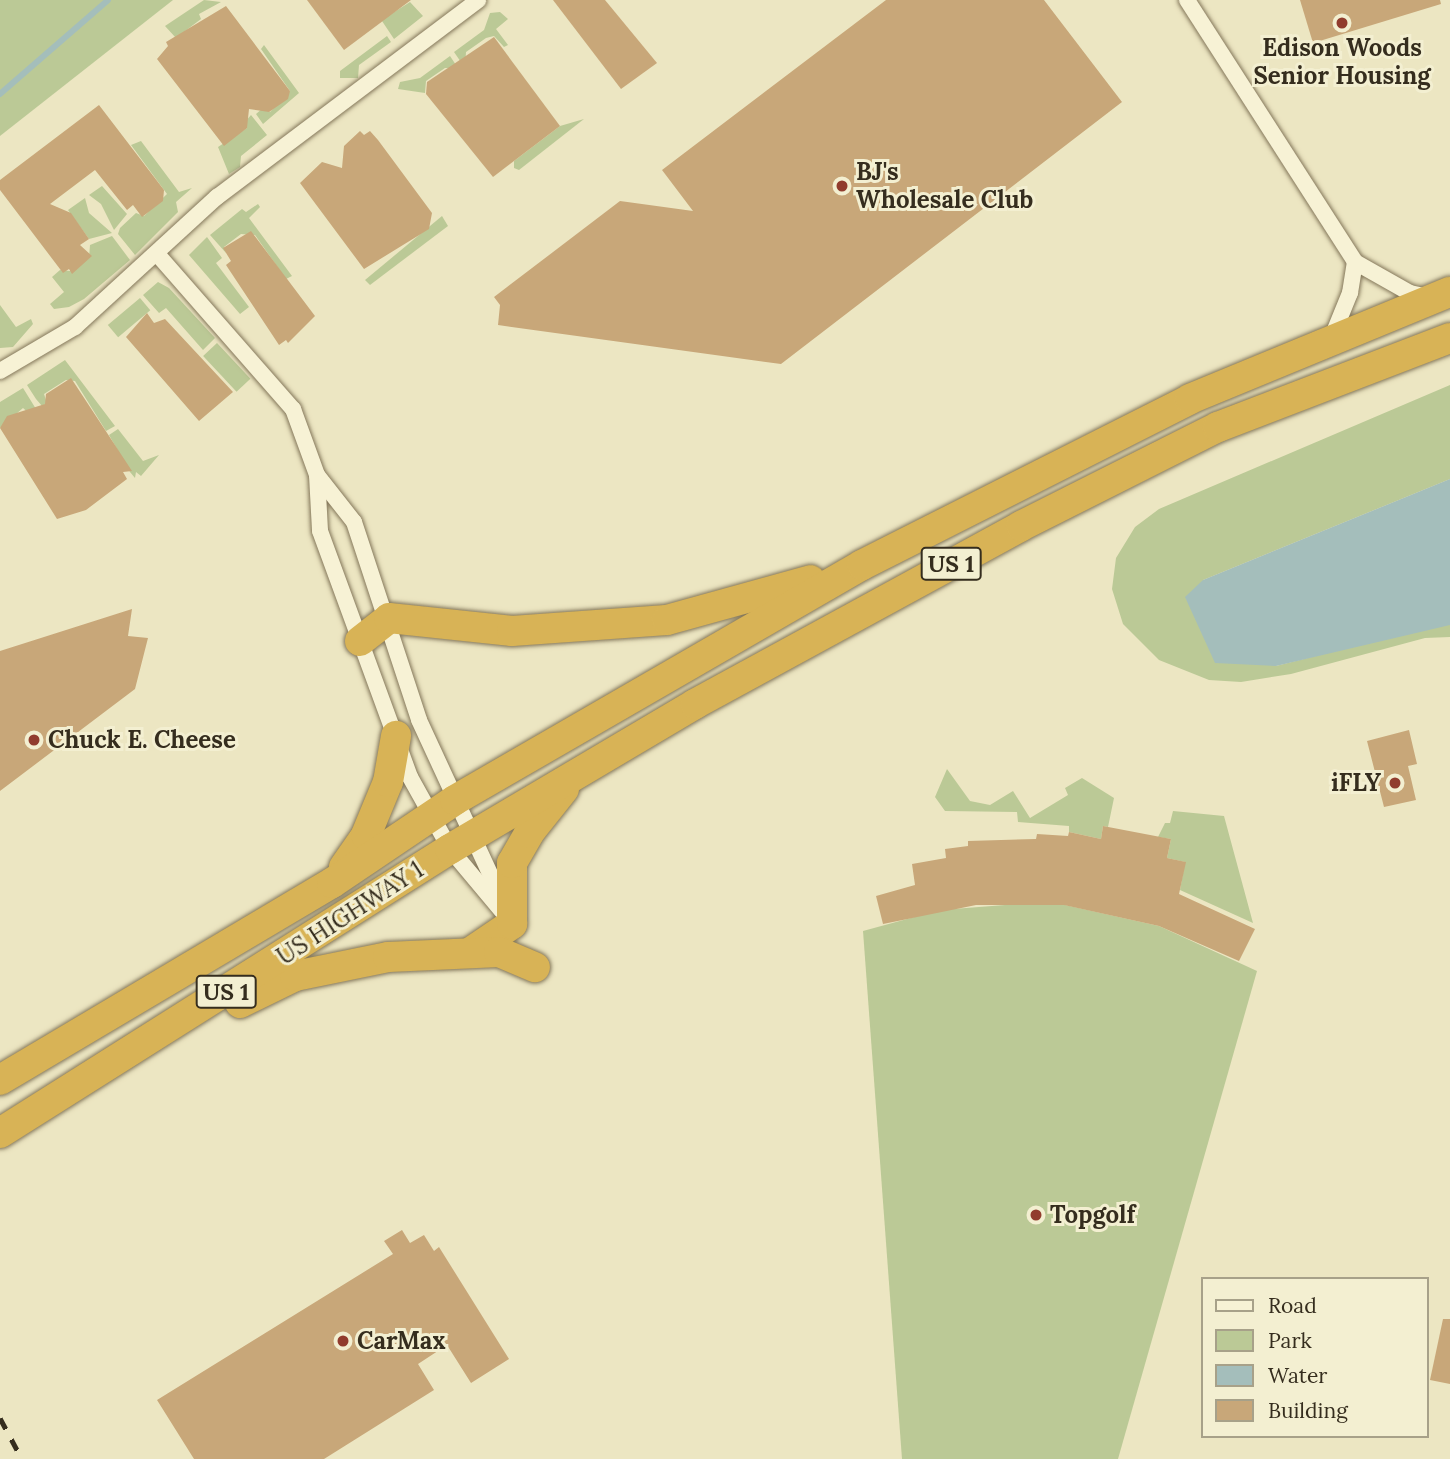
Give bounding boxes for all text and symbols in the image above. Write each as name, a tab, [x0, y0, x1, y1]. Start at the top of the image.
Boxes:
marker: Edison Woods Senior Housing	[1334, 15, 1350, 31]
place label: Edison Woods Senior Housing	[1253, 34, 1431, 90]
place label: BJ's Wholesale Club	[856, 158, 1033, 214]
marker: BJ's Wholesale Club	[834, 178, 850, 194]
road number: US 1	[920, 544, 982, 584]
place label: Chuck E. Cheese	[48, 726, 236, 754]
marker: Chuck E. Cheese	[26, 732, 42, 748]
place label: iFLY	[1331, 769, 1381, 797]
marker: iFLY	[1387, 775, 1403, 791]
street label: US HIGHWAY 1	[271, 855, 429, 971]
road number: US 1	[194, 973, 258, 1012]
place label: Topgolf	[1050, 1201, 1135, 1229]
marker: Topgolf	[1028, 1207, 1044, 1223]
legend	[1202, 1277, 1429, 1438]
text: Road	[1268, 1292, 1317, 1319]
place label: CarMax	[357, 1327, 446, 1355]
text: Park	[1268, 1327, 1312, 1354]
marker: CarMax	[335, 1333, 351, 1349]
text: Water	[1268, 1362, 1327, 1389]
text: Building	[1268, 1397, 1348, 1424]

